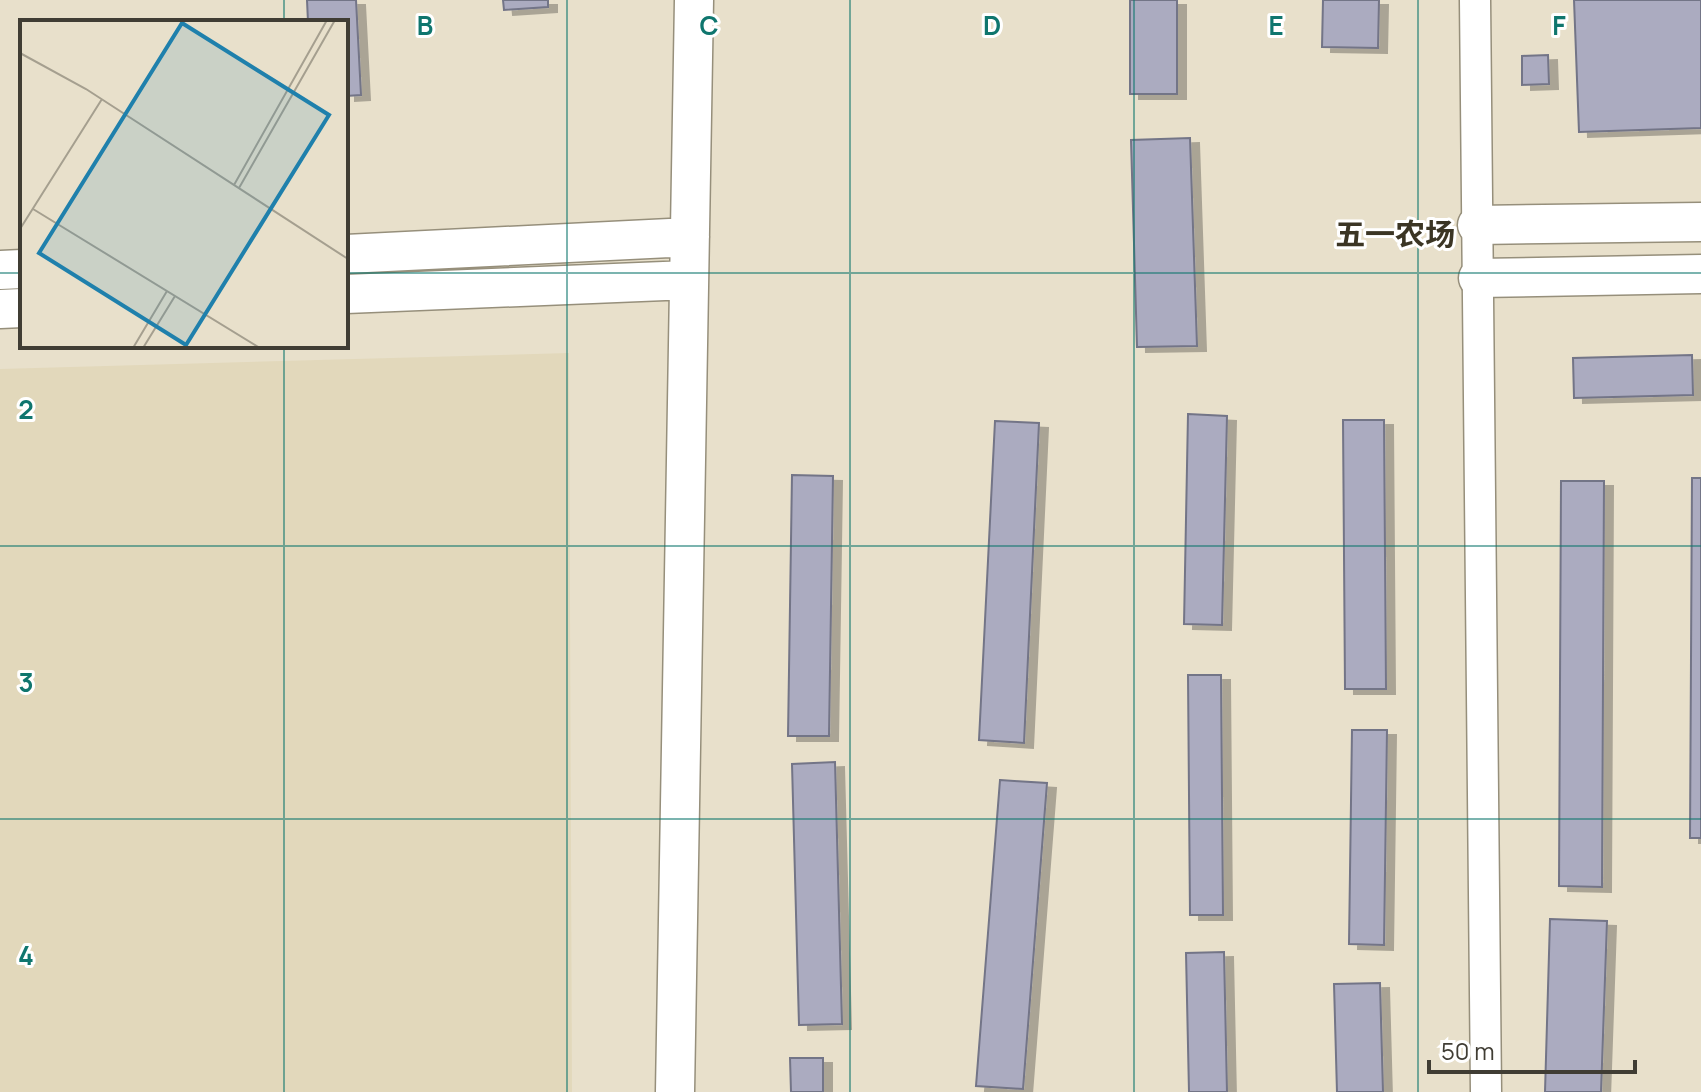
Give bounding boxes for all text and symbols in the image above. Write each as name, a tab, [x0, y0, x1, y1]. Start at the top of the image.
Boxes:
text: B	[417, 7, 433, 43]
text: C	[699, 7, 719, 43]
text: D	[983, 7, 1001, 43]
text: E	[1268, 7, 1284, 43]
text: F	[1552, 7, 1566, 43]
inset map	[20, 20, 348, 348]
district label: 五一农场	[1335, 213, 1455, 254]
text: 2	[18, 391, 34, 427]
text: 3	[18, 664, 34, 700]
text: 4	[18, 937, 34, 973]
scale bar	[1429, 1024, 1635, 1074]
text: 50 m	[1441, 1034, 1495, 1067]

